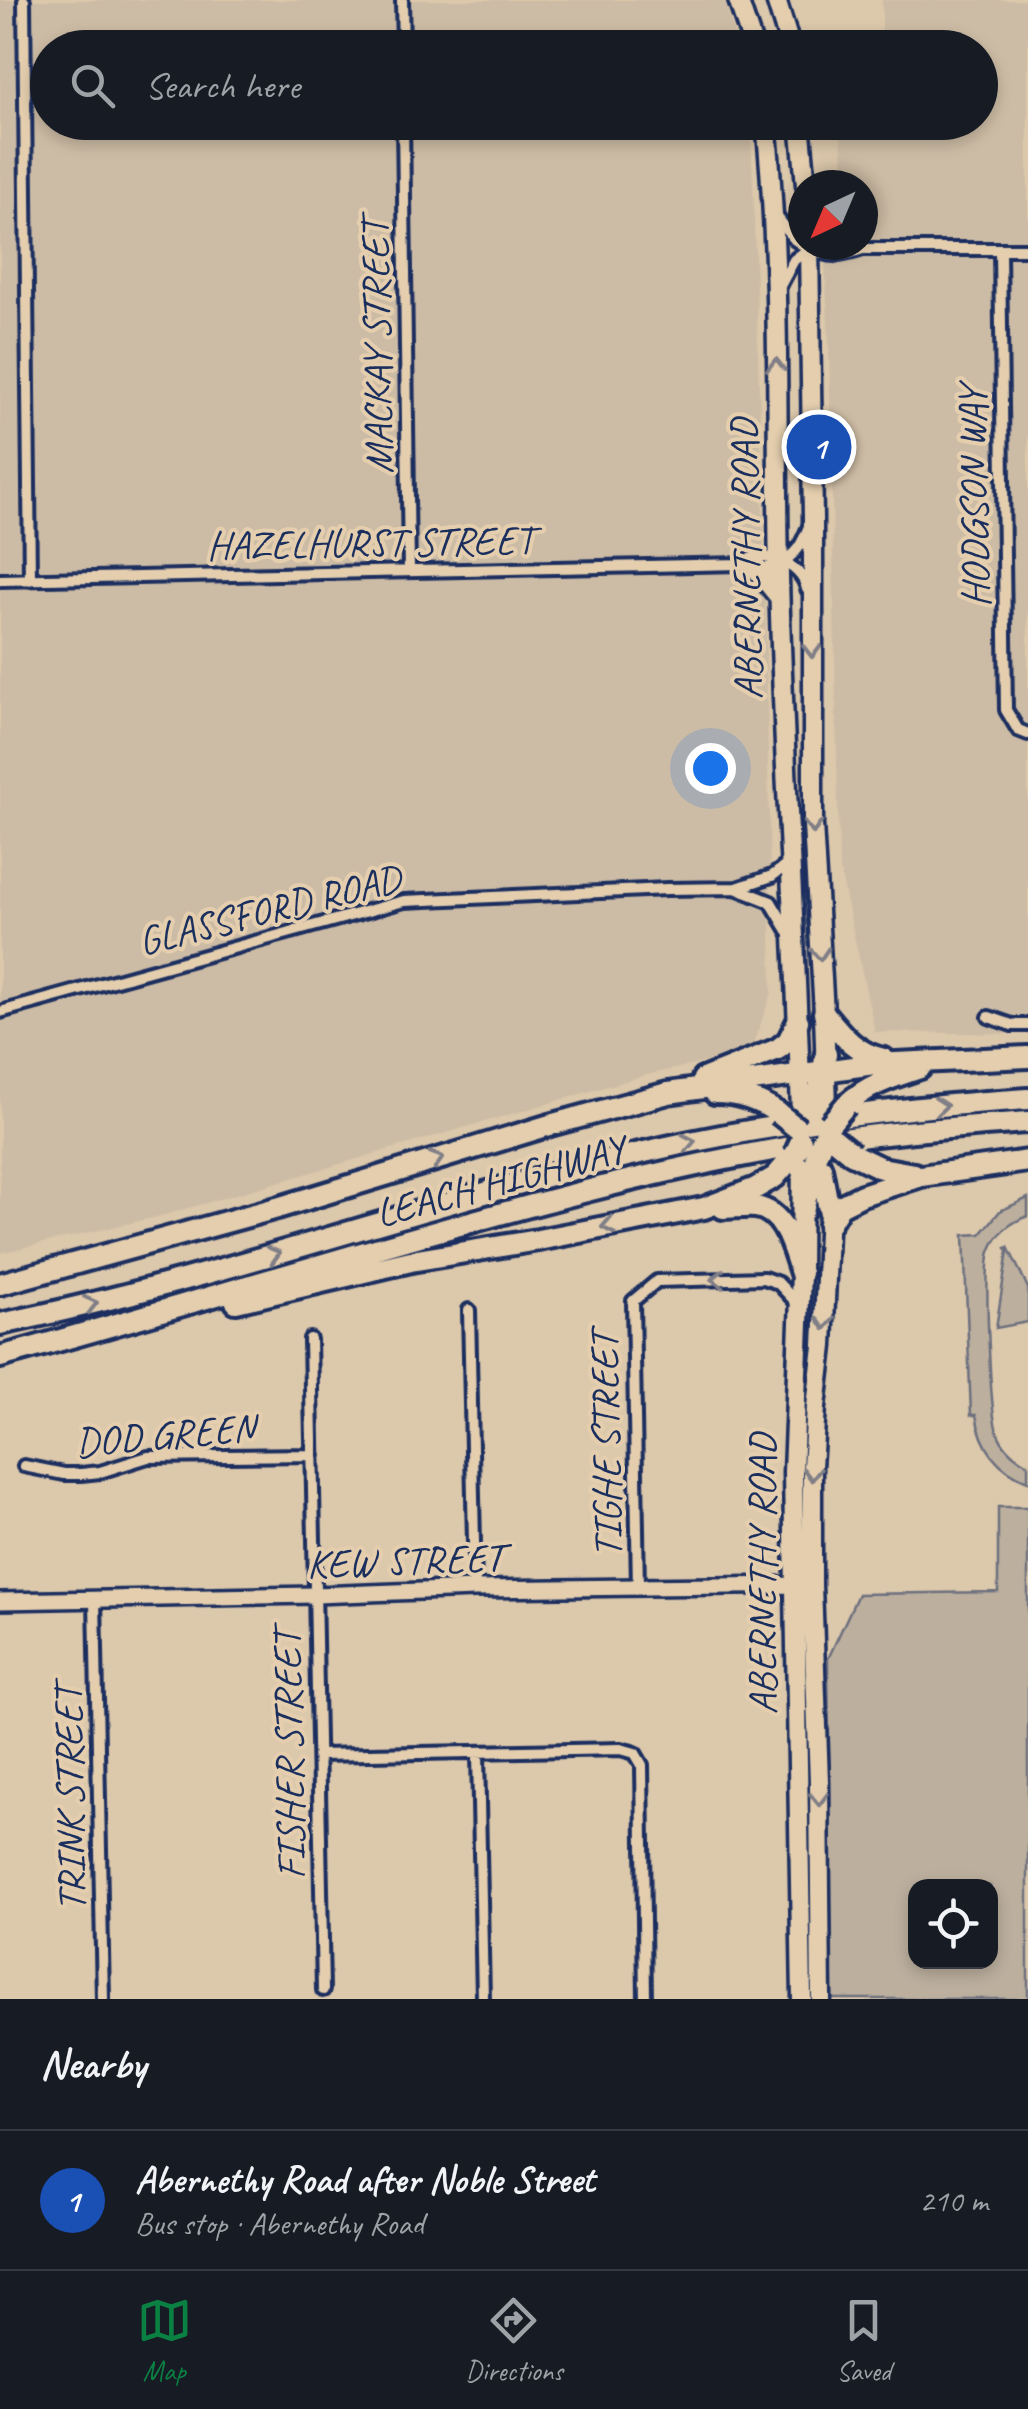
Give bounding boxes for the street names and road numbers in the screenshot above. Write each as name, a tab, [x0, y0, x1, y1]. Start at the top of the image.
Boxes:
street label: MACKAY STREET	[350, 210, 404, 474]
street label: HODGSON WAY	[947, 379, 1001, 608]
street label: ABERNETHY ROAD	[719, 415, 773, 700]
street label: HAZELHURST STREET	[206, 515, 543, 571]
street label: GLASSFORD ROAD	[133, 852, 409, 967]
street label: LEACH HIGHWAY	[370, 1122, 636, 1238]
street label: TIGHE STREET	[579, 1324, 633, 1558]
street label: DOD GREEN	[73, 1402, 262, 1468]
street label: ABERNETHY ROAD	[737, 1431, 787, 1714]
street label: KEW STREET	[306, 1532, 514, 1589]
street label: FISHER STREET	[262, 1621, 316, 1880]
street label: TRINK STREET	[43, 1676, 97, 1912]

